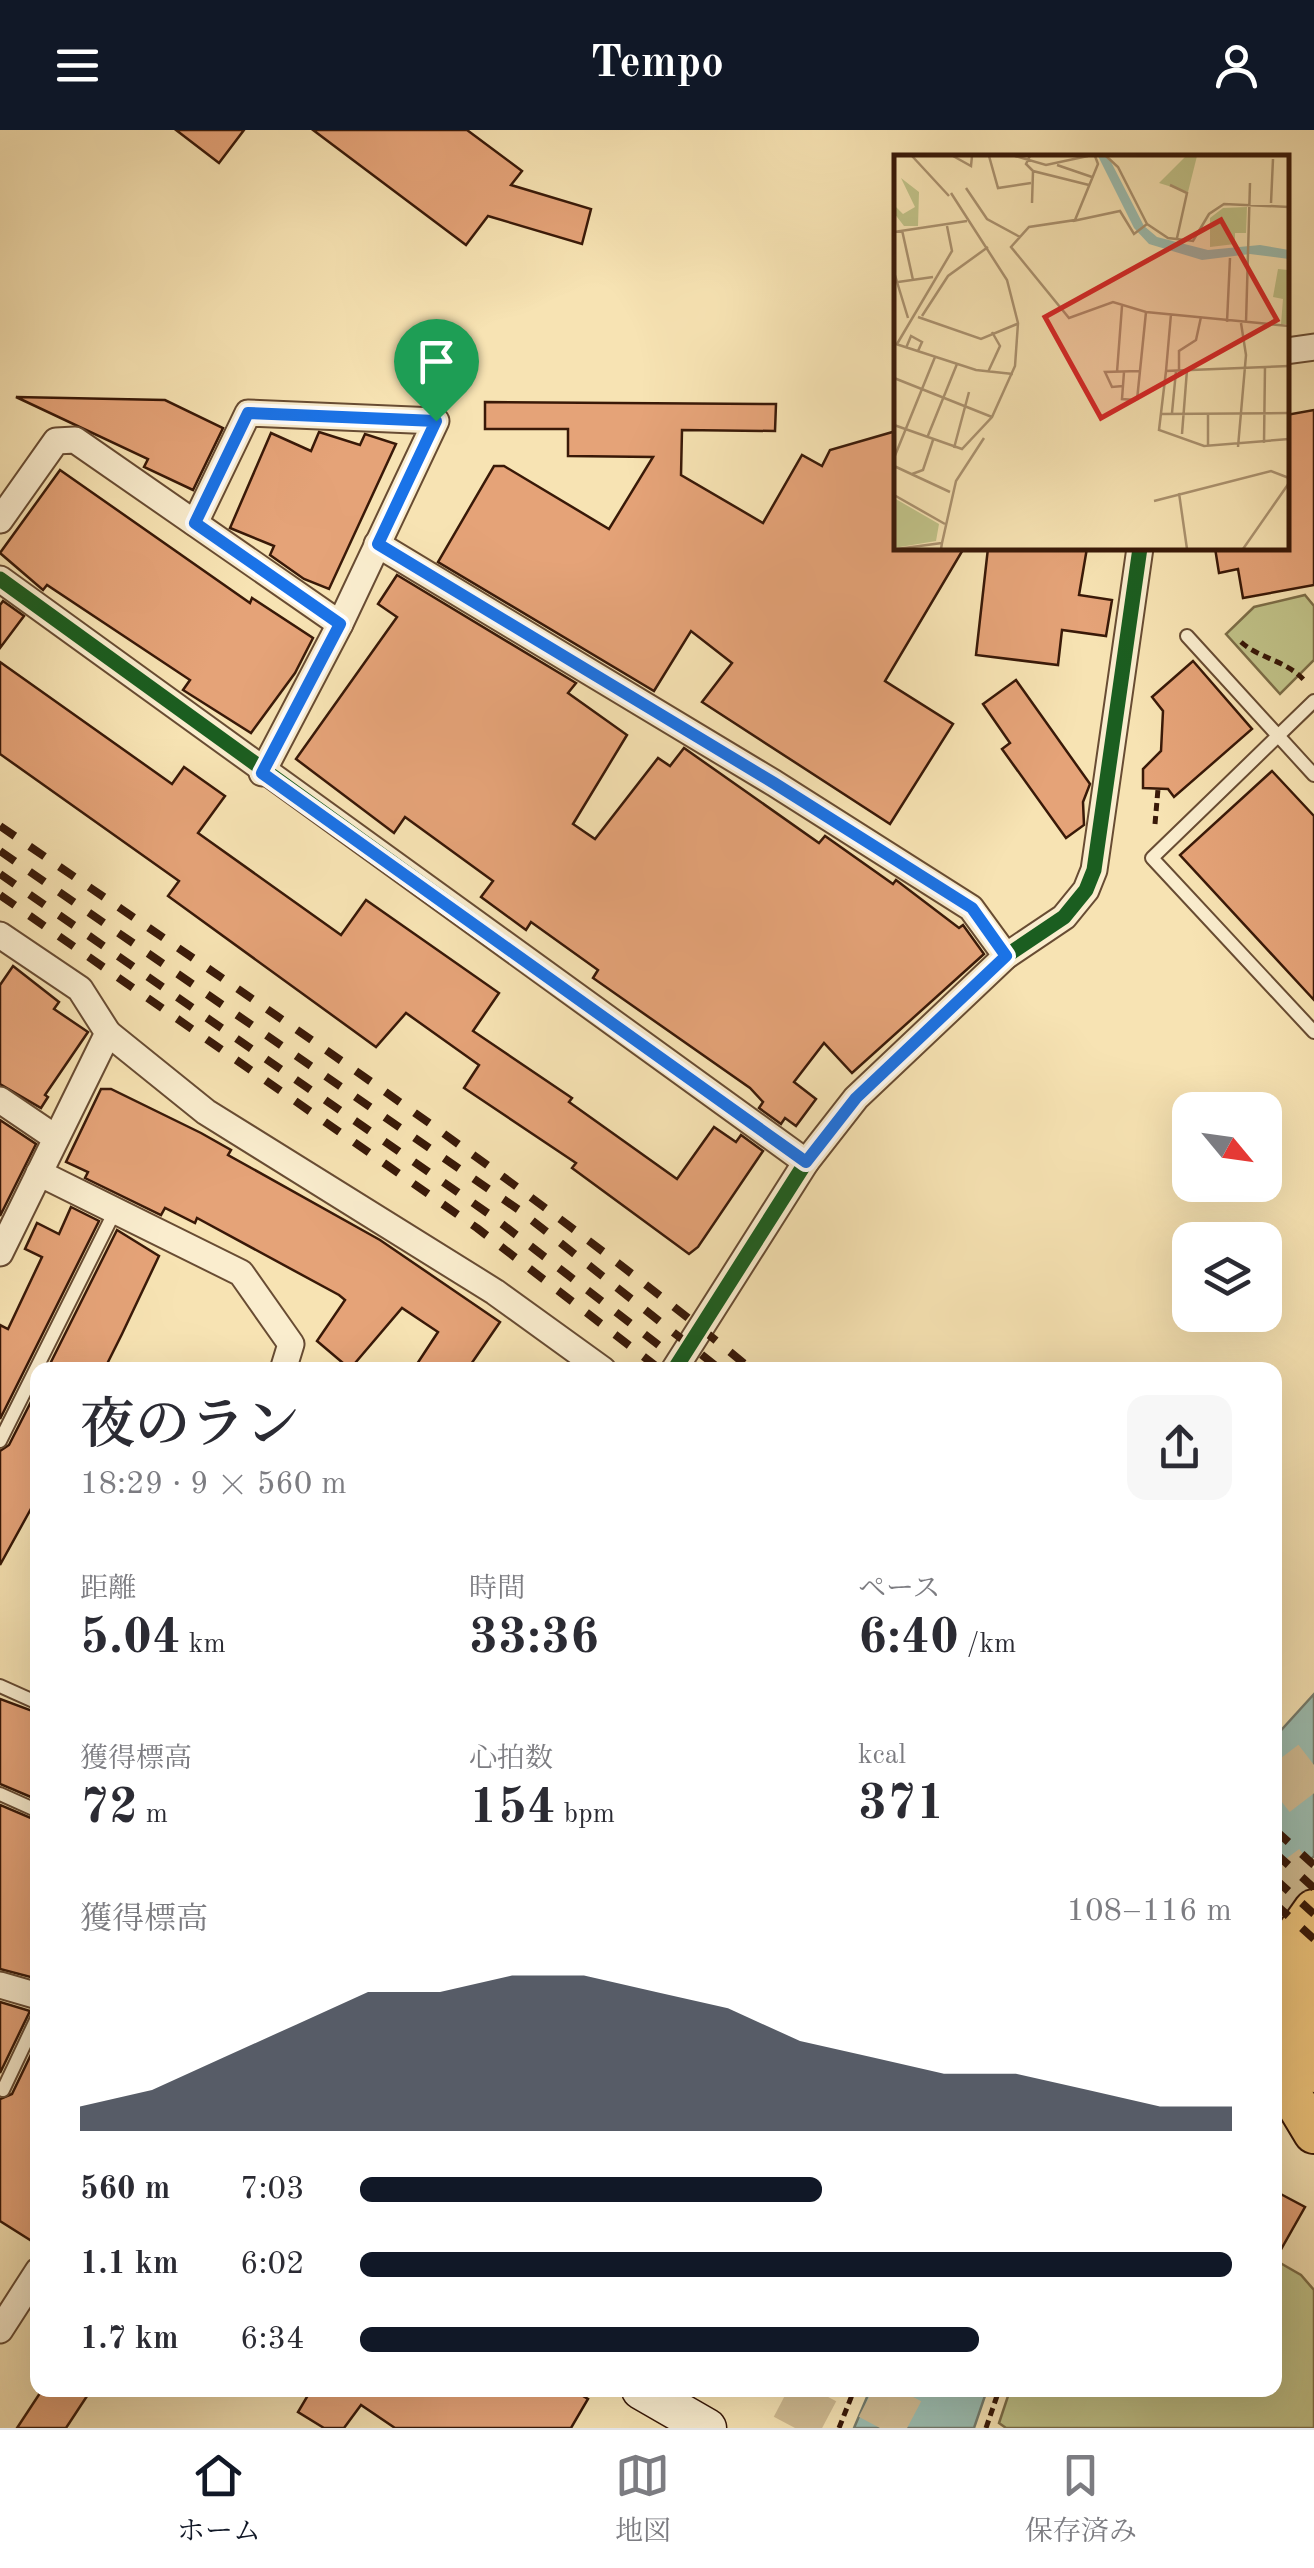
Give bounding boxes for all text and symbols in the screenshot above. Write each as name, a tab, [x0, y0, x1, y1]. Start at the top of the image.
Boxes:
icon: menu	[50, 38, 105, 93]
icon: person	[1209, 38, 1264, 93]
text: Tempo	[590, 42, 724, 87]
inset map	[894, 155, 1289, 550]
pin	[394, 319, 479, 422]
icon: arrive	[409, 334, 464, 389]
north arrow	[1172, 1092, 1282, 1202]
map controls	[1172, 1092, 1282, 1332]
button: layers	[1172, 1222, 1282, 1332]
button: share	[1127, 1395, 1232, 1500]
text: 夜のラン	[80, 1400, 300, 1455]
text: 18:29 · 9 × 560 m	[80, 1469, 347, 1501]
text: 距離	[80, 1576, 136, 1604]
text: 時間	[469, 1576, 525, 1604]
text: ペース	[858, 1576, 941, 1604]
text: 5.04	[80, 1614, 181, 1664]
text: 33:36	[469, 1614, 599, 1664]
text: 6:40	[858, 1614, 959, 1664]
text: km	[181, 1631, 226, 1659]
text: /km	[959, 1631, 1016, 1659]
text: kcal	[858, 1742, 906, 1770]
text: 獲得標高	[80, 1746, 192, 1774]
text: 心拍数	[469, 1746, 553, 1774]
text: 371	[858, 1780, 945, 1830]
text: 72	[80, 1784, 138, 1834]
text: 154	[469, 1784, 556, 1834]
text: m	[138, 1801, 168, 1829]
text: bpm	[556, 1801, 615, 1829]
text: 108–116 m	[1066, 1896, 1232, 1928]
text: 獲得標高	[80, 1905, 208, 1937]
text: 560 m	[80, 2174, 170, 2206]
text: 7:03	[240, 2174, 305, 2206]
text: 1.1 km	[80, 2249, 179, 2281]
text: 6:02	[240, 2249, 305, 2281]
text: 1.7 km	[80, 2324, 179, 2356]
text: 6:34	[240, 2324, 305, 2356]
tab: ホーム	[177, 2448, 261, 2551]
tab: 地図	[615, 2448, 671, 2551]
tab: 保存済み	[1025, 2448, 1137, 2551]

